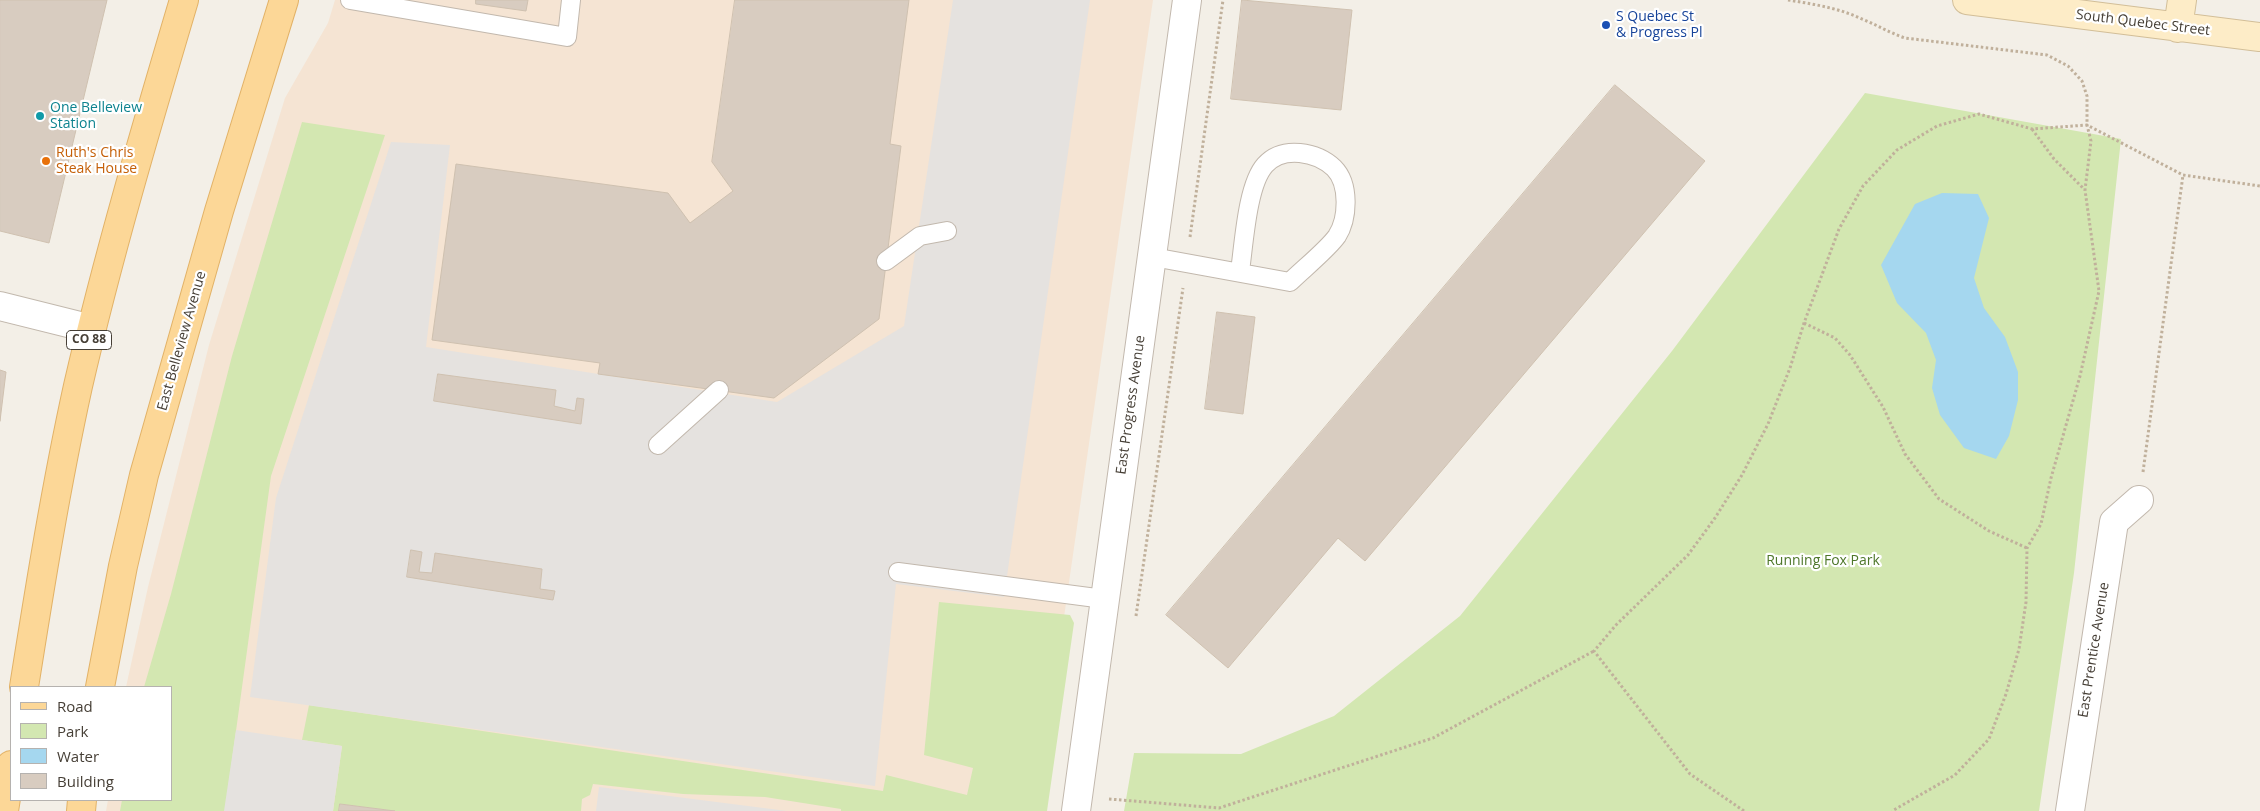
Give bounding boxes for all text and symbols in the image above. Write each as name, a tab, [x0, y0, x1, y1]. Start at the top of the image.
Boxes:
street label: South Quebec Street	[2075, 6, 2211, 40]
place label: S Quebec St & Progress Pl	[1616, 9, 1703, 41]
marker: S Quebec St & Progress Pl	[1600, 19, 1612, 31]
place label: One Belleview Station	[50, 100, 142, 132]
marker: One Belleview Station	[34, 110, 46, 122]
place label: Ruth's Chris Steak House	[56, 145, 137, 178]
marker: Ruth's Chris Steak House	[40, 155, 52, 167]
street label: East Belleview Avenue	[154, 269, 210, 413]
road number: CO 88	[66, 330, 112, 350]
street label: East Progress Avenue	[1113, 334, 1149, 476]
park label: Running Fox Park	[1766, 553, 1880, 569]
street label: East Prentice Avenue	[2075, 581, 2113, 719]
legend	[10, 686, 172, 801]
text: Road	[57, 696, 93, 716]
text: Park	[57, 721, 88, 741]
text: Water	[57, 746, 99, 766]
text: Building	[57, 771, 114, 791]

